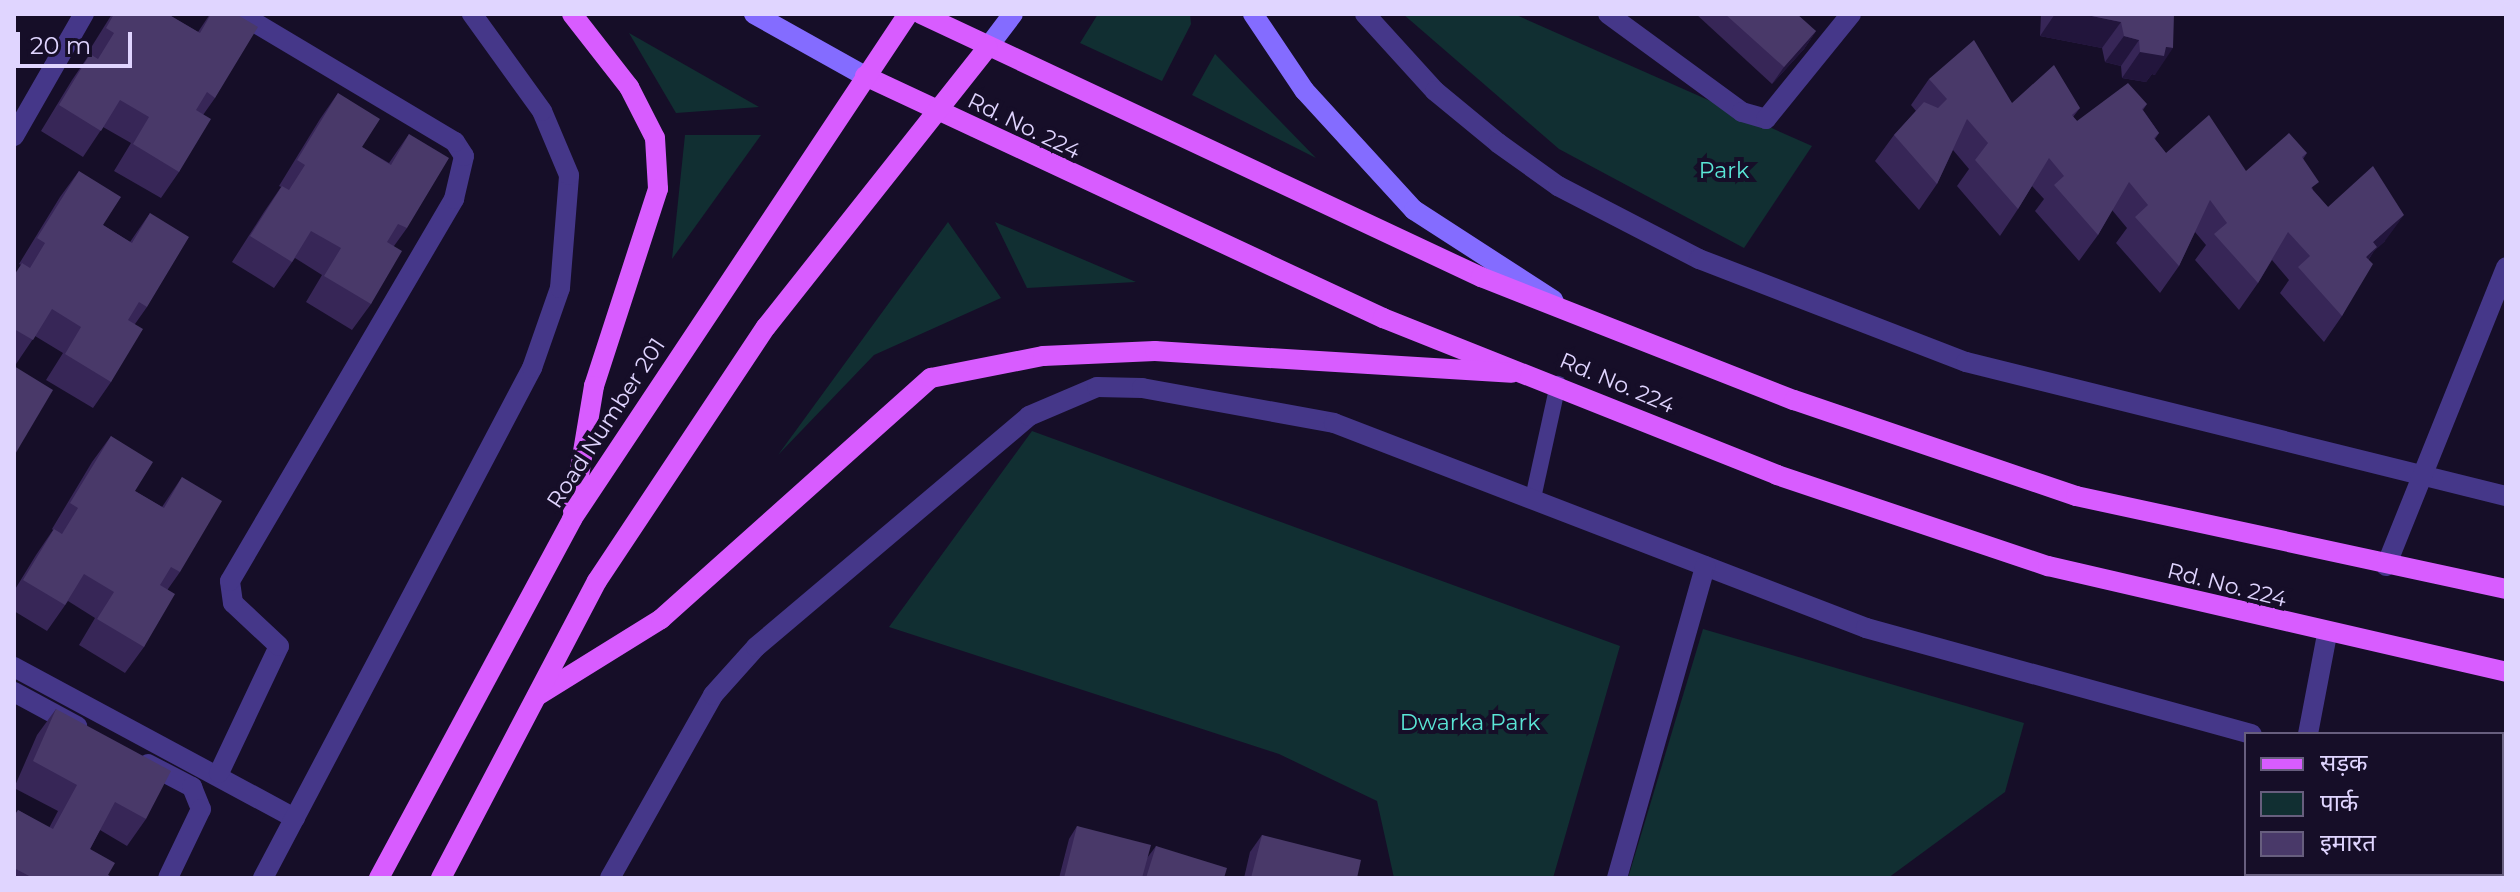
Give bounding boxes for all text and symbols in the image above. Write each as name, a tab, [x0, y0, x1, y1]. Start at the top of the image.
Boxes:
scale bar	[20, 16, 136, 66]
text: 20 m	[30, 31, 91, 60]
street label: Rd. No. 224	[963, 87, 1085, 165]
park label: Park	[1699, 158, 1749, 184]
street label: Road Number 201	[541, 333, 671, 513]
street label: Rd. No. 224	[1556, 347, 1678, 419]
street label: Rd. No. 224	[2165, 557, 2289, 613]
park label: Dwarka Park	[1400, 710, 1540, 736]
legend	[2244, 732, 2504, 876]
text: सड़क	[2320, 748, 2368, 777]
text: पार्क	[2320, 788, 2358, 817]
text: इमारत	[2320, 828, 2376, 857]

